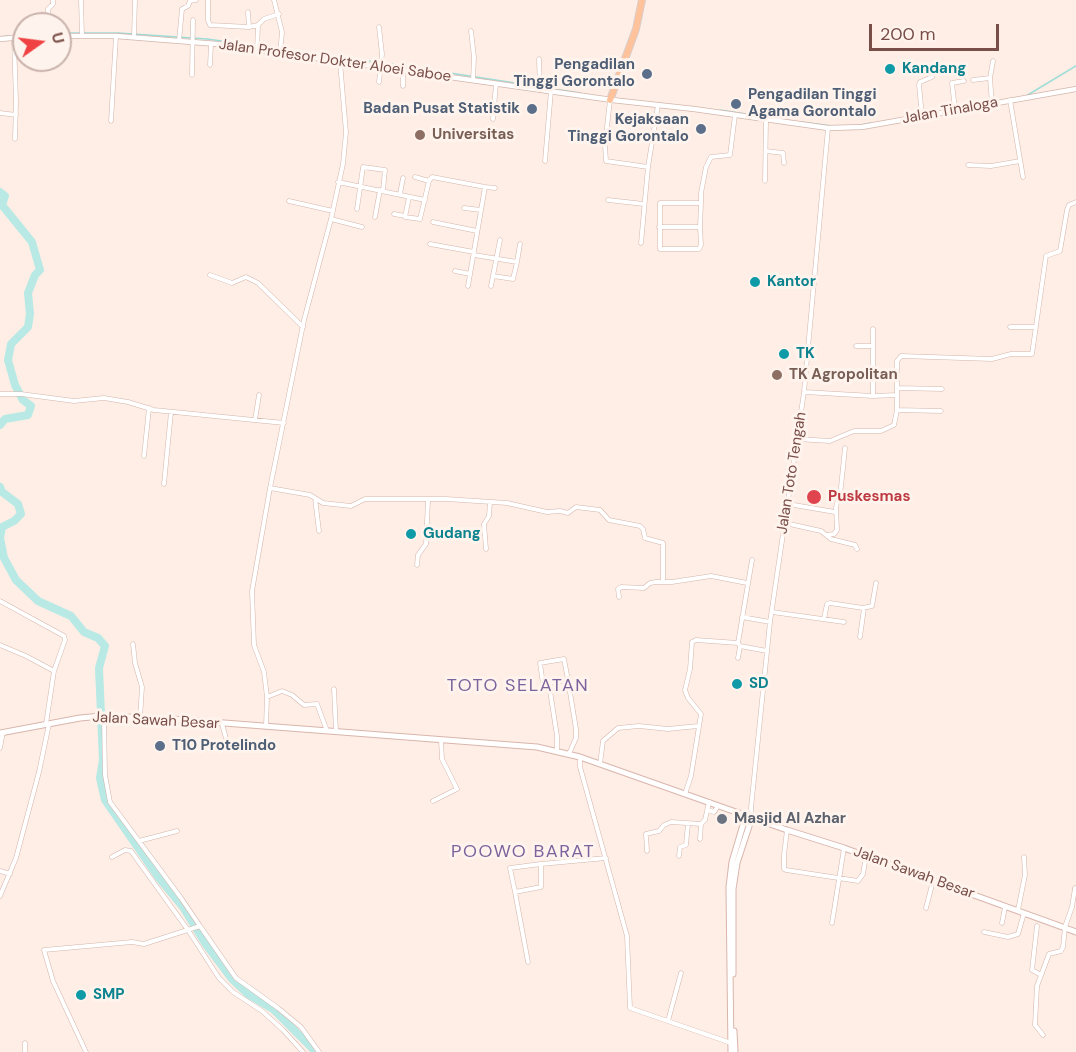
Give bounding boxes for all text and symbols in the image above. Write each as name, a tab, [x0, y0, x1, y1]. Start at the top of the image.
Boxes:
north arrow	[12, 12, 72, 72]
scale bar	[872, 12, 1002, 50]
text: 200 m	[880, 22, 936, 46]
text: U	[46, 30, 70, 46]
street label: Jalan Profesor Dokter Aloei Saboe	[218, 36, 452, 86]
place label: Pengadilan Tinggi Gorontalo	[513, 56, 635, 91]
place label: Kandang	[902, 60, 966, 78]
marker: Kandang	[883, 62, 897, 76]
marker: Pengadilan Tinggi Gorontalo	[640, 67, 654, 81]
place label: Pengadilan Tinggi Agama Gorontalo	[748, 86, 877, 121]
street label: Jalan Tinaloga	[901, 94, 999, 128]
marker: Pengadilan Tinggi Agama Gorontalo	[729, 97, 743, 111]
place label: Badan Pusat Statistik	[363, 100, 520, 118]
marker: Badan Pusat Statistik	[525, 102, 539, 116]
place label: Kejaksaan Tinggi Gorontalo	[567, 111, 689, 146]
marker: Kejaksaan Tinggi Gorontalo	[694, 122, 708, 136]
place label: Universitas	[432, 126, 514, 144]
marker: Universitas	[413, 128, 427, 142]
place label: Kantor	[767, 273, 816, 291]
marker: Kantor	[748, 275, 762, 289]
place label: TK	[796, 345, 815, 363]
marker: TK	[777, 347, 791, 361]
place label: TK Agropolitan	[789, 366, 898, 384]
marker: TK Agropolitan	[770, 368, 784, 382]
street label: Jalan Toto Tengah	[773, 411, 811, 535]
marker: Puskesmas	[805, 488, 823, 506]
place label: Puskesmas	[828, 488, 910, 506]
place label: Gudang	[423, 525, 481, 543]
marker: Gudang	[404, 527, 418, 541]
district label: TOTO SELATAN	[447, 675, 589, 697]
place label: SD	[749, 675, 769, 693]
marker: SD	[730, 677, 744, 691]
street label: Jalan Sawah Besar	[92, 709, 220, 733]
place label: T10 Protelindo	[172, 737, 276, 755]
marker: T10 Protelindo	[153, 739, 167, 753]
place label: Masjid Al Azhar	[734, 810, 846, 828]
marker: Masjid Al Azhar	[715, 812, 729, 826]
district label: POOWO BARAT	[451, 841, 595, 863]
street label: Jalan Sawah Besar	[851, 843, 977, 903]
place label: SMP	[93, 986, 125, 1004]
marker: SMP	[74, 988, 88, 1002]

